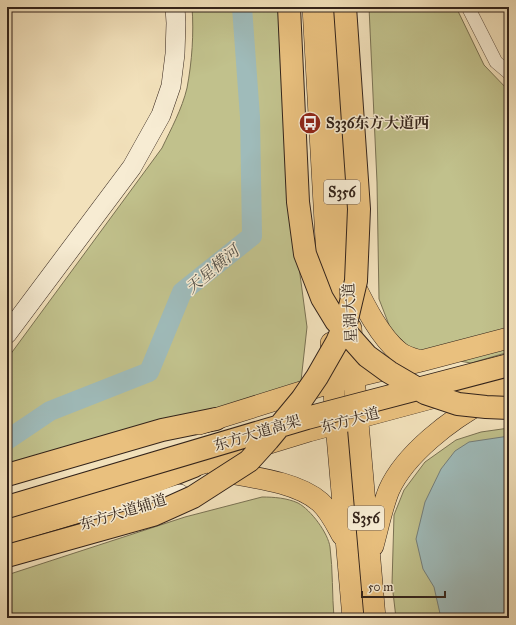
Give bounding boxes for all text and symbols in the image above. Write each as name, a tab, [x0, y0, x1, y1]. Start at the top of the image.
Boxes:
bus stop icon: S336东方大道西	[297, 110, 323, 136]
place label: S336东方大道西	[326, 114, 429, 133]
road number: S356	[324, 180, 360, 204]
water label: 天星横河	[182, 240, 245, 297]
street label: 星湖大道	[339, 283, 361, 343]
street label: 东方大道	[319, 404, 381, 436]
street label: 东方大道高架	[211, 411, 303, 455]
street label: 东方大道辅道	[77, 490, 169, 534]
road number: S356	[348, 506, 384, 530]
scale bar	[362, 573, 445, 599]
text: 50 m	[368, 580, 393, 594]

